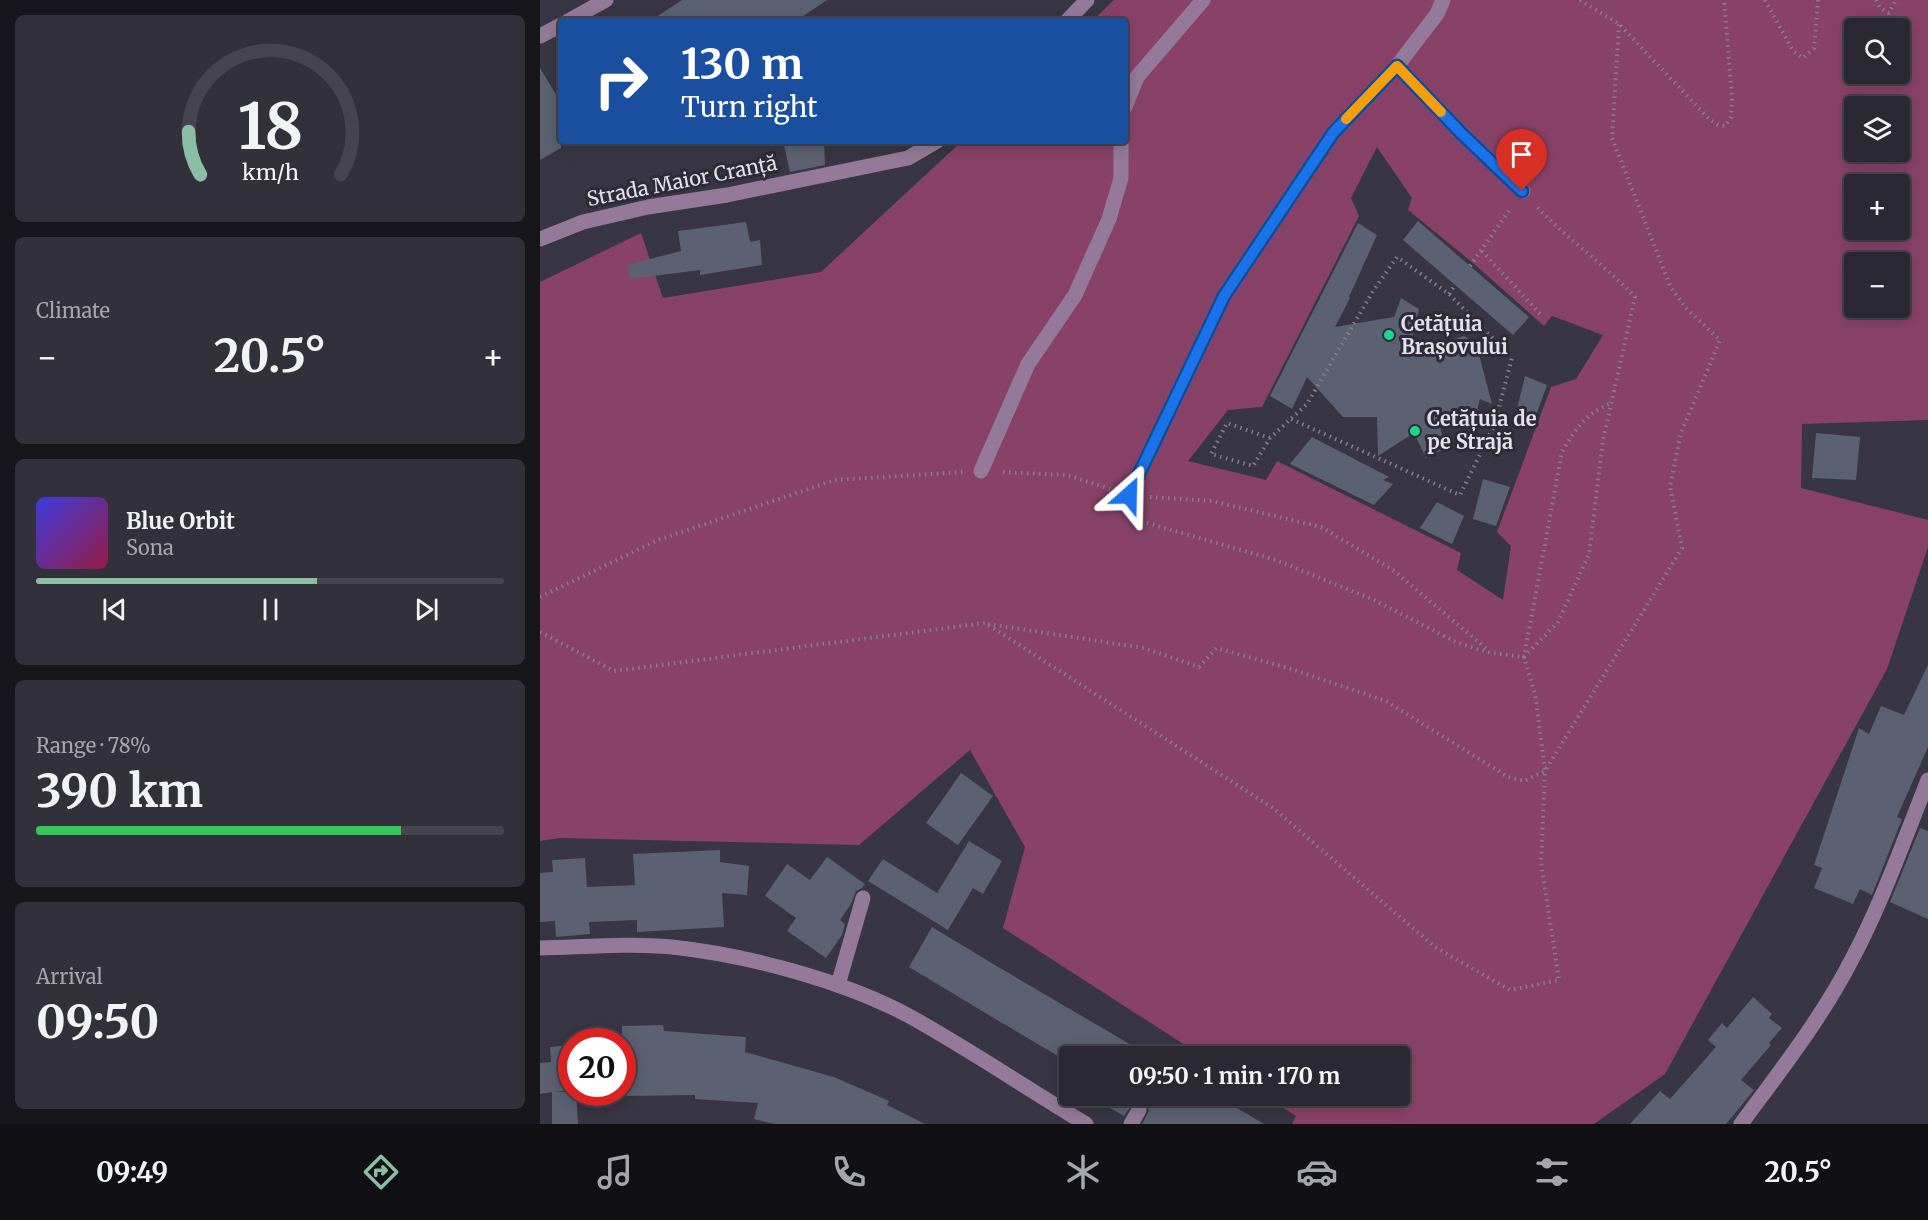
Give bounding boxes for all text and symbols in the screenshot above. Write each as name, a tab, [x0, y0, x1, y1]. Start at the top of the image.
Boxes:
map controls	[1844, 18, 1910, 318]
button: search	[1844, 18, 1910, 84]
text: 130 m	[681, 38, 803, 90]
icon: right	[582, 42, 660, 120]
text: 18	[237, 89, 303, 167]
text: Turn right	[681, 90, 818, 124]
button: layers	[1844, 96, 1910, 162]
pin	[1496, 129, 1547, 191]
icon: arrive	[1505, 138, 1538, 171]
street label: Strada Maior Cranță	[585, 150, 780, 212]
text: km/h	[242, 160, 298, 187]
button: +	[1844, 174, 1910, 240]
button: −	[1844, 252, 1910, 318]
text: Climate	[36, 298, 110, 323]
place label: Cetățuia Brașovului	[1401, 311, 1508, 360]
text: 20.5°	[214, 328, 326, 384]
marker: Cetățuia Brașovului	[1382, 328, 1396, 342]
text: −	[36, 337, 58, 378]
text: +	[482, 337, 504, 378]
place label: Cetățuia de pe Strajă	[1427, 406, 1537, 454]
marker: Cetățuia de pe Strajă	[1408, 424, 1422, 438]
position arrow	[1097, 463, 1161, 527]
text: Blue Orbit	[126, 507, 235, 535]
text: Sona	[126, 535, 174, 560]
icon: previous	[98, 593, 131, 626]
icon: pause	[254, 593, 287, 626]
icon: next	[410, 593, 443, 626]
text: Range · 78%	[36, 733, 151, 758]
text: 390 km	[36, 763, 203, 819]
text: Arrival	[36, 964, 103, 989]
text: 09:50	[36, 994, 159, 1050]
speed limit sign: 20	[558, 1028, 636, 1106]
text: 09:50 · 1 min · 170 m	[1129, 1062, 1340, 1090]
icon: directions	[360, 1151, 402, 1193]
icon: music	[594, 1151, 636, 1193]
icon: phone	[828, 1151, 870, 1193]
icon: climate	[1062, 1151, 1104, 1193]
icon: car	[1296, 1151, 1338, 1193]
icon: filters	[1531, 1151, 1573, 1193]
text: 09:49	[96, 1155, 168, 1189]
text: 20.5°	[1765, 1155, 1832, 1189]

